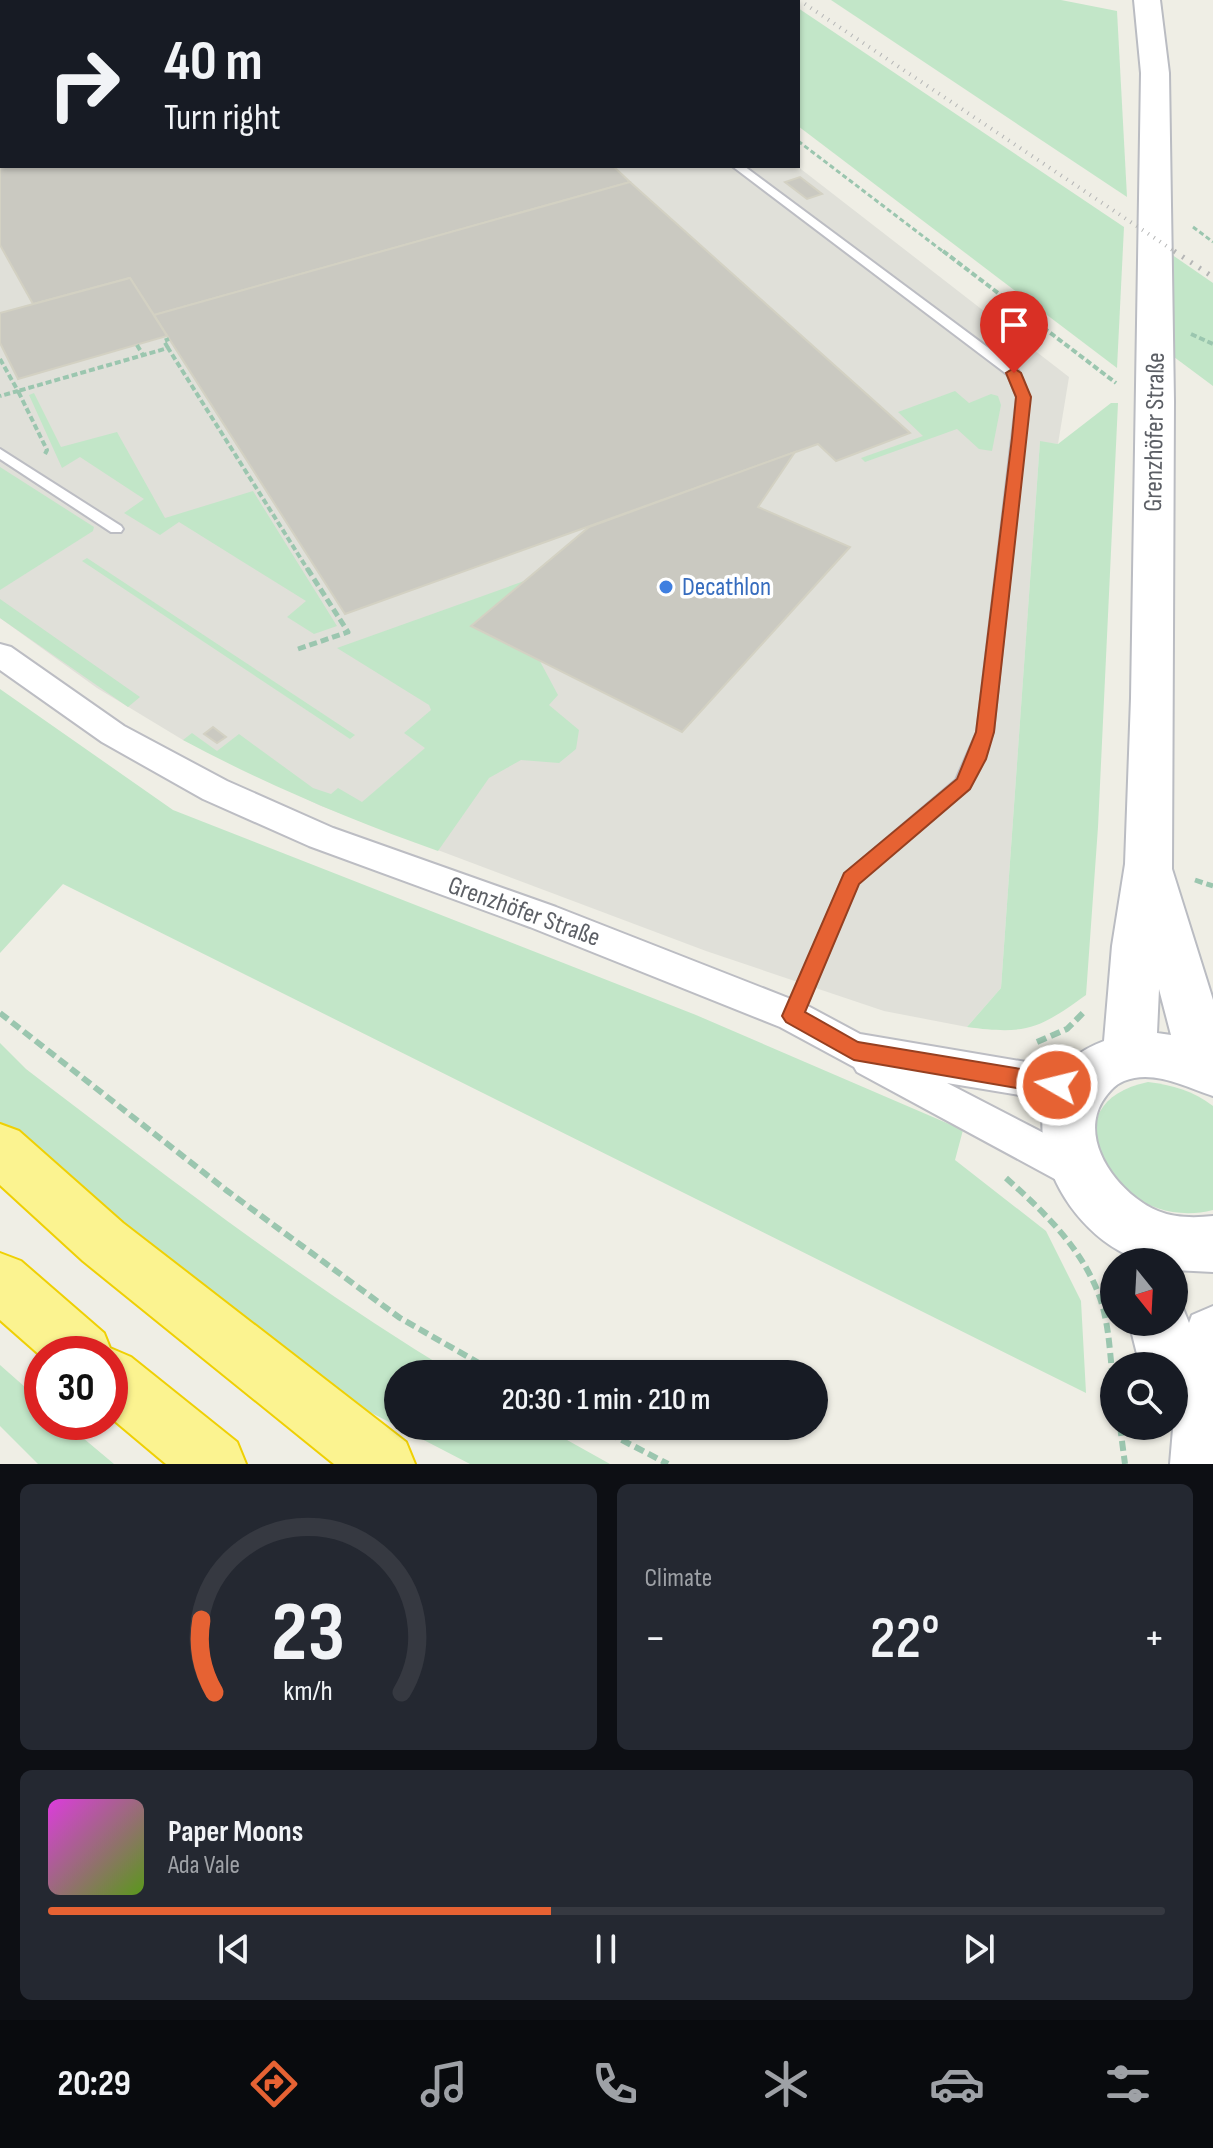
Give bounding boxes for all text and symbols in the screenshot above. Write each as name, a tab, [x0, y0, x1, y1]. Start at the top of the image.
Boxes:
text: 40 m	[164, 29, 263, 96]
icon: right	[32, 32, 136, 136]
text: Turn right	[164, 97, 281, 140]
pin	[980, 291, 1048, 373]
icon: arrive	[992, 303, 1036, 347]
street label: Grenzhöfer Straße	[1138, 352, 1172, 512]
place label: Decathlon	[682, 572, 771, 603]
marker: Decathlon	[657, 578, 675, 596]
street label: Grenzhöfer Straße	[444, 870, 604, 954]
position arrow	[1015, 1043, 1099, 1127]
north arrow	[1100, 1248, 1188, 1336]
map controls	[1100, 1248, 1188, 1440]
speed limit sign: 30	[24, 1336, 128, 1440]
button: search	[1100, 1352, 1188, 1440]
text: 20:30 · 1 min · 210 m	[502, 1382, 710, 1418]
text: Climate	[645, 1563, 712, 1594]
text: 23	[271, 1584, 345, 1684]
text: 22°	[870, 1603, 940, 1675]
text: −	[645, 1612, 666, 1665]
text: +	[1143, 1612, 1165, 1665]
text: km/h	[284, 1674, 333, 1709]
text: Paper Moons	[168, 1814, 303, 1850]
text: Ada Vale	[168, 1850, 240, 1881]
icon: previous	[212, 1927, 256, 1971]
icon: pause	[584, 1927, 628, 1971]
icon: next	[957, 1927, 1001, 1971]
icon: directions	[246, 2056, 302, 2112]
icon: music	[416, 2056, 472, 2112]
icon: phone	[587, 2056, 643, 2112]
icon: climate	[758, 2056, 814, 2112]
icon: car	[929, 2056, 985, 2112]
icon: filters	[1100, 2056, 1156, 2112]
text: 20:29	[57, 2063, 131, 2106]

